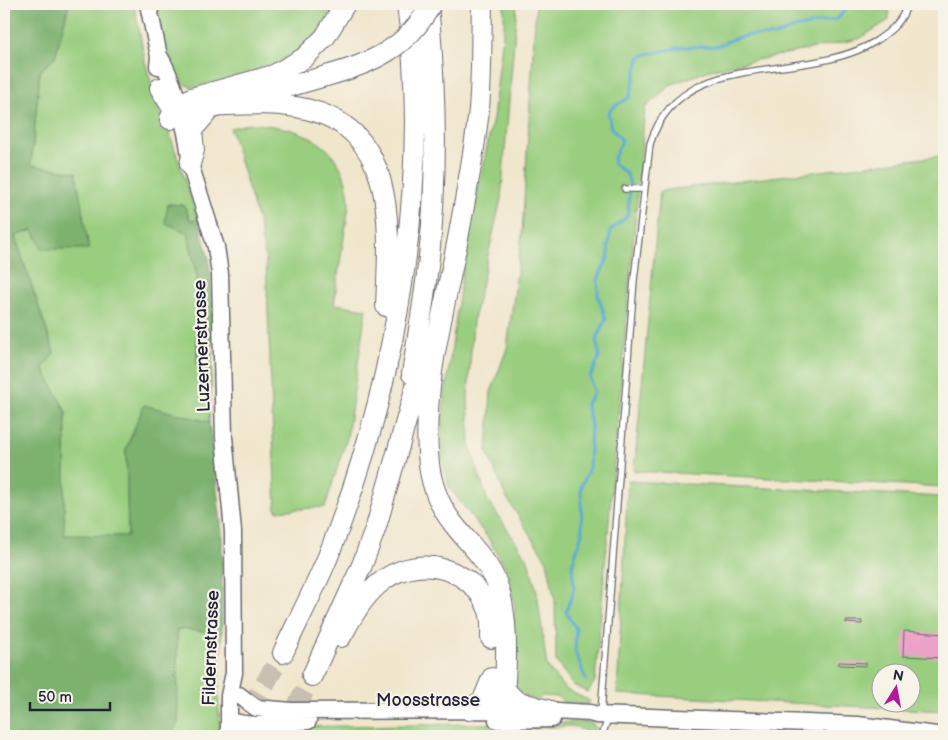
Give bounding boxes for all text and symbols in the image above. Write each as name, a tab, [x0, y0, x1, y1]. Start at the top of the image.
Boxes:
street label: Luzernerstrasse	[189, 279, 215, 413]
street label: Fildernstrasse	[198, 589, 224, 706]
north arrow	[870, 662, 920, 712]
text: N	[892, 666, 905, 685]
scale bar	[30, 680, 110, 712]
text: 50 m	[38, 688, 72, 707]
street label: Moosstrasse	[376, 690, 480, 711]

